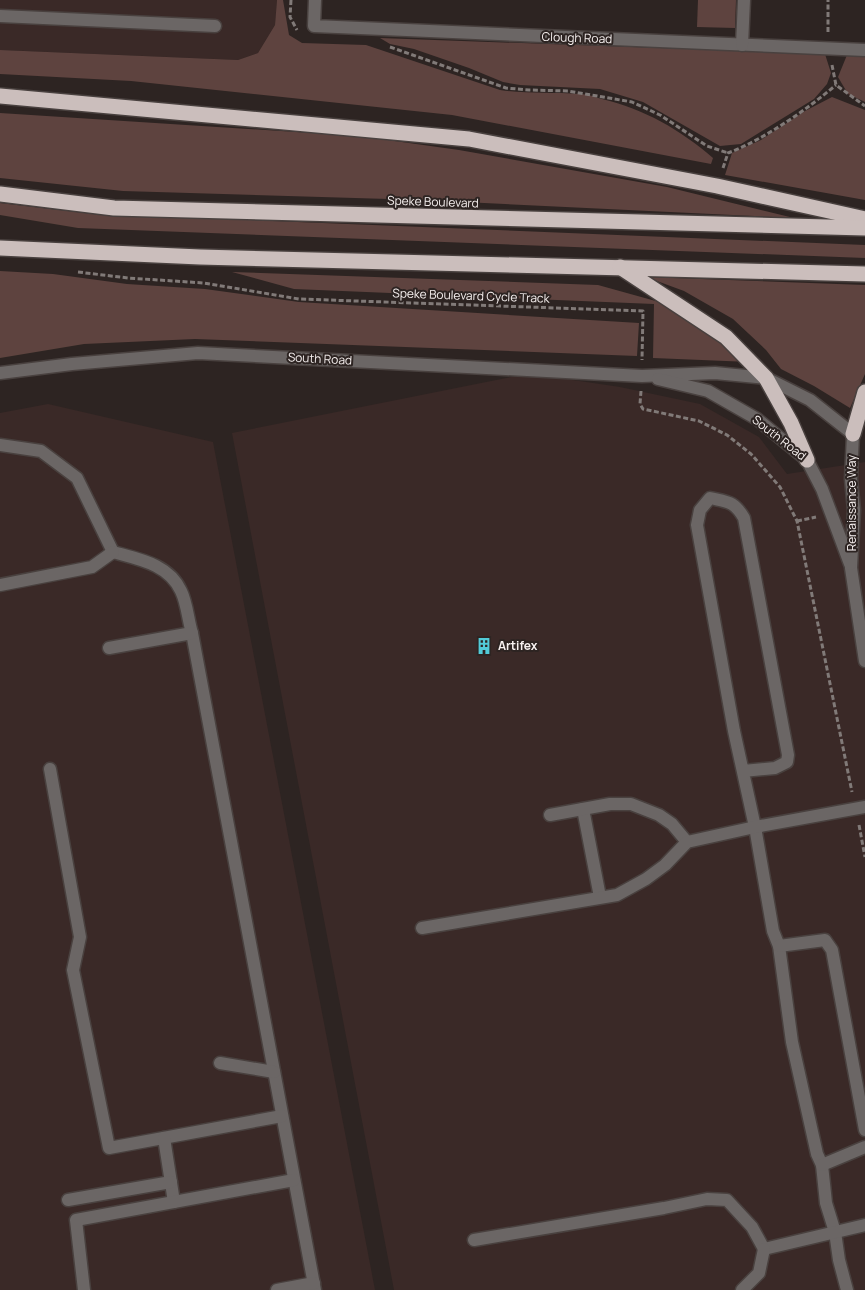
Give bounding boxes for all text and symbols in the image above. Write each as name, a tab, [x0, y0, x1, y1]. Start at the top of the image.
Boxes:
street label: Clough Road	[541, 28, 613, 47]
street label: Speke Boulevard	[387, 191, 479, 212]
street label: Speke Boulevard Cycle Track	[392, 284, 551, 307]
street label: South Road	[287, 348, 353, 369]
street label: South Road	[749, 411, 810, 464]
street label: Renaissance Way	[843, 454, 860, 551]
building icon: Artifex	[474, 636, 494, 656]
place label: Artifex	[498, 637, 538, 654]

